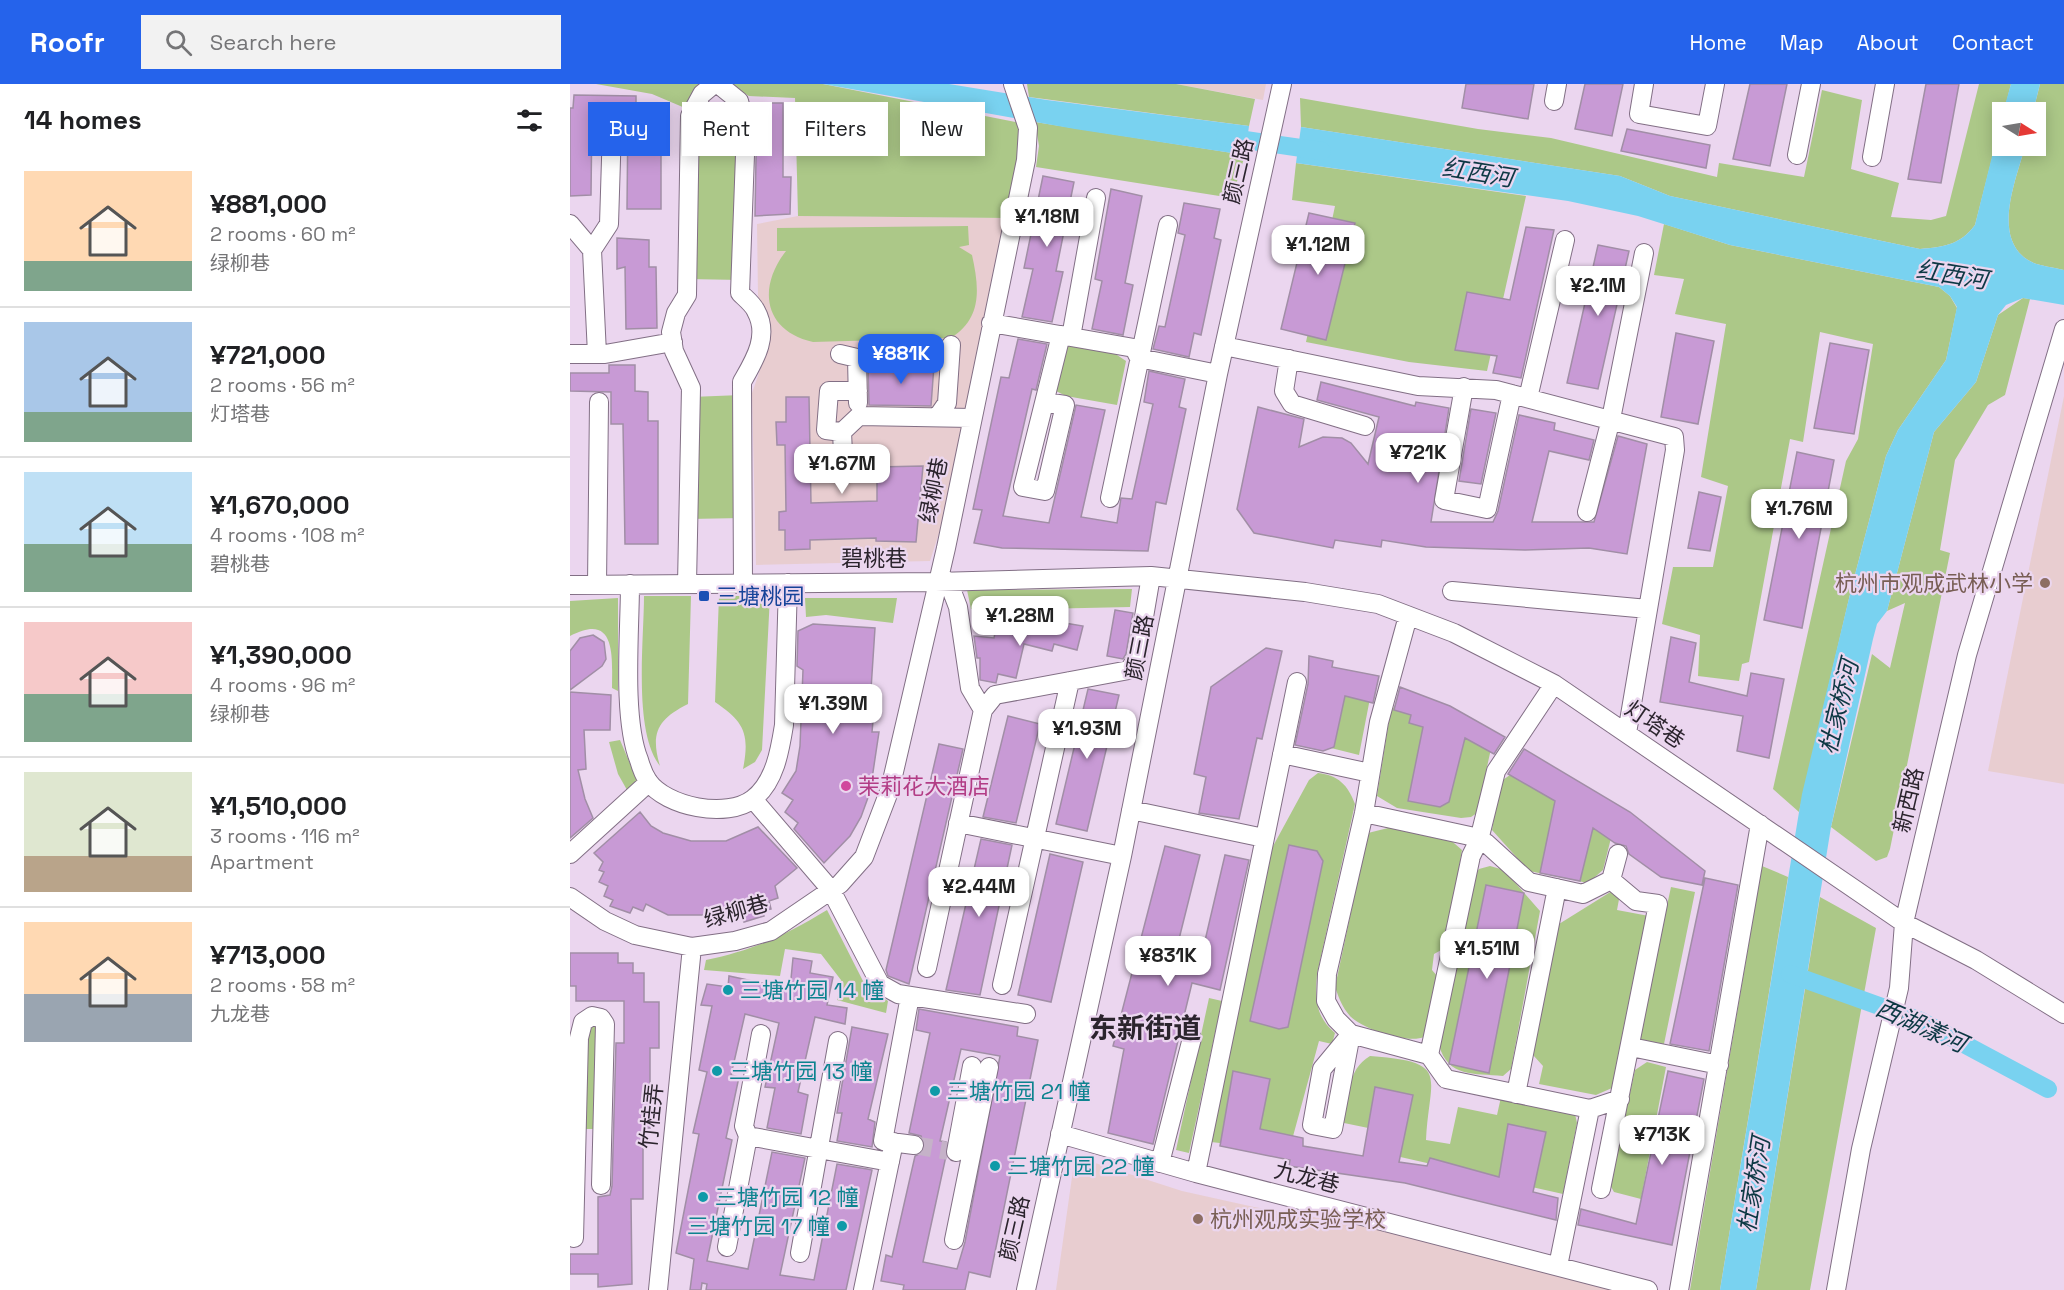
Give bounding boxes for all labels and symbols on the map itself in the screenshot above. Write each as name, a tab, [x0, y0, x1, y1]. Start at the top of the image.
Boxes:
north arrow	[1992, 102, 2046, 156]
street label: 颜三路	[1217, 136, 1259, 206]
water label: 红西河	[1440, 152, 1520, 194]
pin: ¥1.18M	[998, 197, 1096, 248]
pin: ¥1.12M	[1269, 225, 1367, 276]
water label: 红西河	[1914, 254, 1994, 296]
pin: ¥2.1M	[1556, 266, 1640, 317]
pin: ¥881K	[859, 334, 943, 385]
pin: ¥721K	[1376, 433, 1460, 484]
pin: ¥1.67M	[793, 444, 891, 495]
street label: 绿柳巷	[913, 455, 953, 525]
pin: ¥1.76M	[1750, 489, 1848, 540]
street label: 碧桃巷	[841, 544, 907, 572]
place label: 杭州市观成武林小学	[1835, 569, 2033, 597]
marker: 杭州市观成武林小学	[2038, 576, 2052, 590]
place label: 三塘桃园	[716, 582, 804, 610]
marker: 三塘桃园	[697, 589, 711, 603]
pin: ¥1.28M	[971, 596, 1069, 647]
street label: 颜三路	[1119, 612, 1159, 682]
water label: 杜家桥河	[1812, 653, 1866, 757]
pin: ¥1.39M	[784, 684, 882, 735]
street label: 灯塔巷	[1620, 694, 1690, 754]
pin: ¥1.93M	[1038, 709, 1136, 760]
street label: 新西路	[1887, 765, 1929, 835]
place label: 茉莉花大酒店	[858, 772, 990, 800]
marker: 茉莉花大酒店	[839, 779, 853, 793]
pin: ¥2.44M	[930, 867, 1028, 918]
street label: 绿柳巷	[700, 888, 772, 934]
pin: ¥1.51M	[1438, 929, 1536, 980]
pin: ¥831K	[1126, 936, 1210, 987]
place label: 三塘竹园 14 幢	[740, 976, 884, 1004]
marker: 三塘竹园 14 幢	[721, 983, 735, 997]
water label: 西湖漾河	[1871, 992, 1975, 1061]
district label: 东新街道	[1089, 1010, 1201, 1046]
place label: 三塘竹园 13 幢	[729, 1057, 873, 1085]
marker: 三塘竹园 13 幢	[710, 1064, 724, 1078]
place label: 三塘竹园 21 幢	[947, 1077, 1091, 1105]
street label: 竹桂弄	[634, 1082, 668, 1150]
marker: 三塘竹园 21 幢	[928, 1084, 942, 1098]
pin: ¥713K	[1620, 1115, 1704, 1166]
water label: 杜家桥河	[1731, 1131, 1777, 1235]
place label: 三塘竹园 22 幢	[1007, 1152, 1155, 1180]
street label: 九龙巷	[1272, 1155, 1342, 1199]
marker: 三塘竹园 22 幢	[988, 1159, 1002, 1173]
place label: 三塘竹园 12 幢	[715, 1183, 859, 1211]
marker: 三塘竹园 12 幢	[696, 1190, 710, 1204]
street label: 颜三路	[993, 1193, 1035, 1263]
place label: 杭州观成实验学校	[1210, 1205, 1386, 1233]
place label: 三塘竹园 17 幢	[687, 1212, 830, 1240]
marker: 杭州观成实验学校	[1191, 1212, 1205, 1226]
marker: 三塘竹园 17 幢	[835, 1219, 849, 1233]

